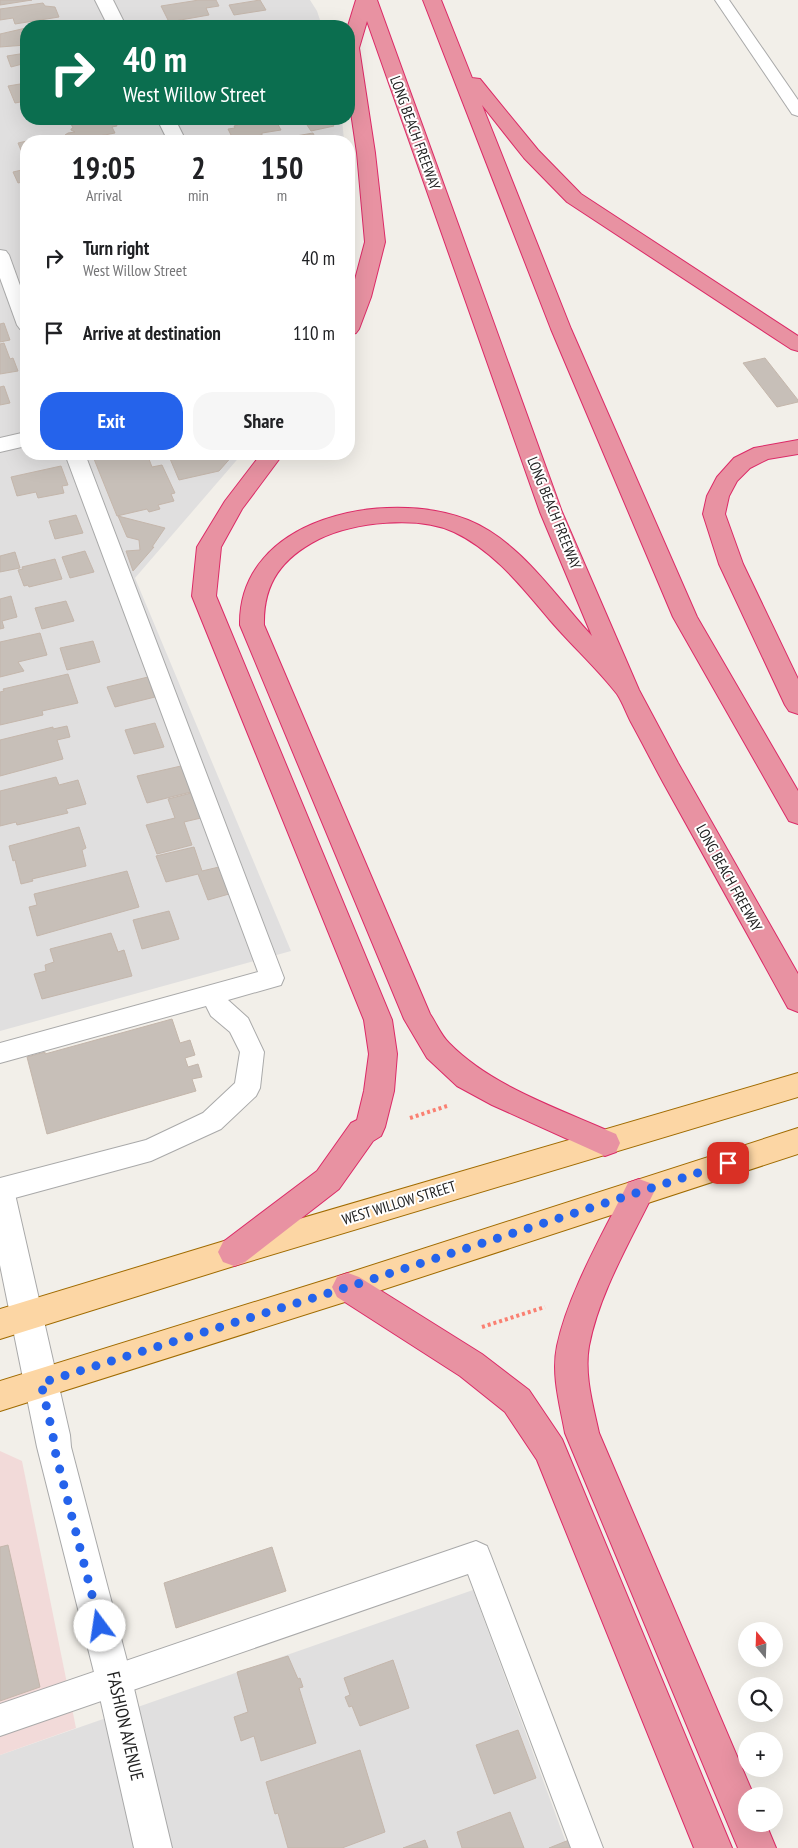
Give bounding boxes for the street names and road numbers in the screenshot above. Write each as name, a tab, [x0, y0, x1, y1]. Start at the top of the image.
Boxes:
street label: LONG BEACH FREEWAY	[386, 73, 445, 192]
street label: LONG BEACH FREEWAY	[523, 454, 586, 572]
street label: LONG BEACH FREEWAY	[692, 821, 767, 935]
street label: WEST WILLOW STREET	[340, 1176, 458, 1229]
street label: FASHION AVENUE	[102, 1669, 149, 1783]

